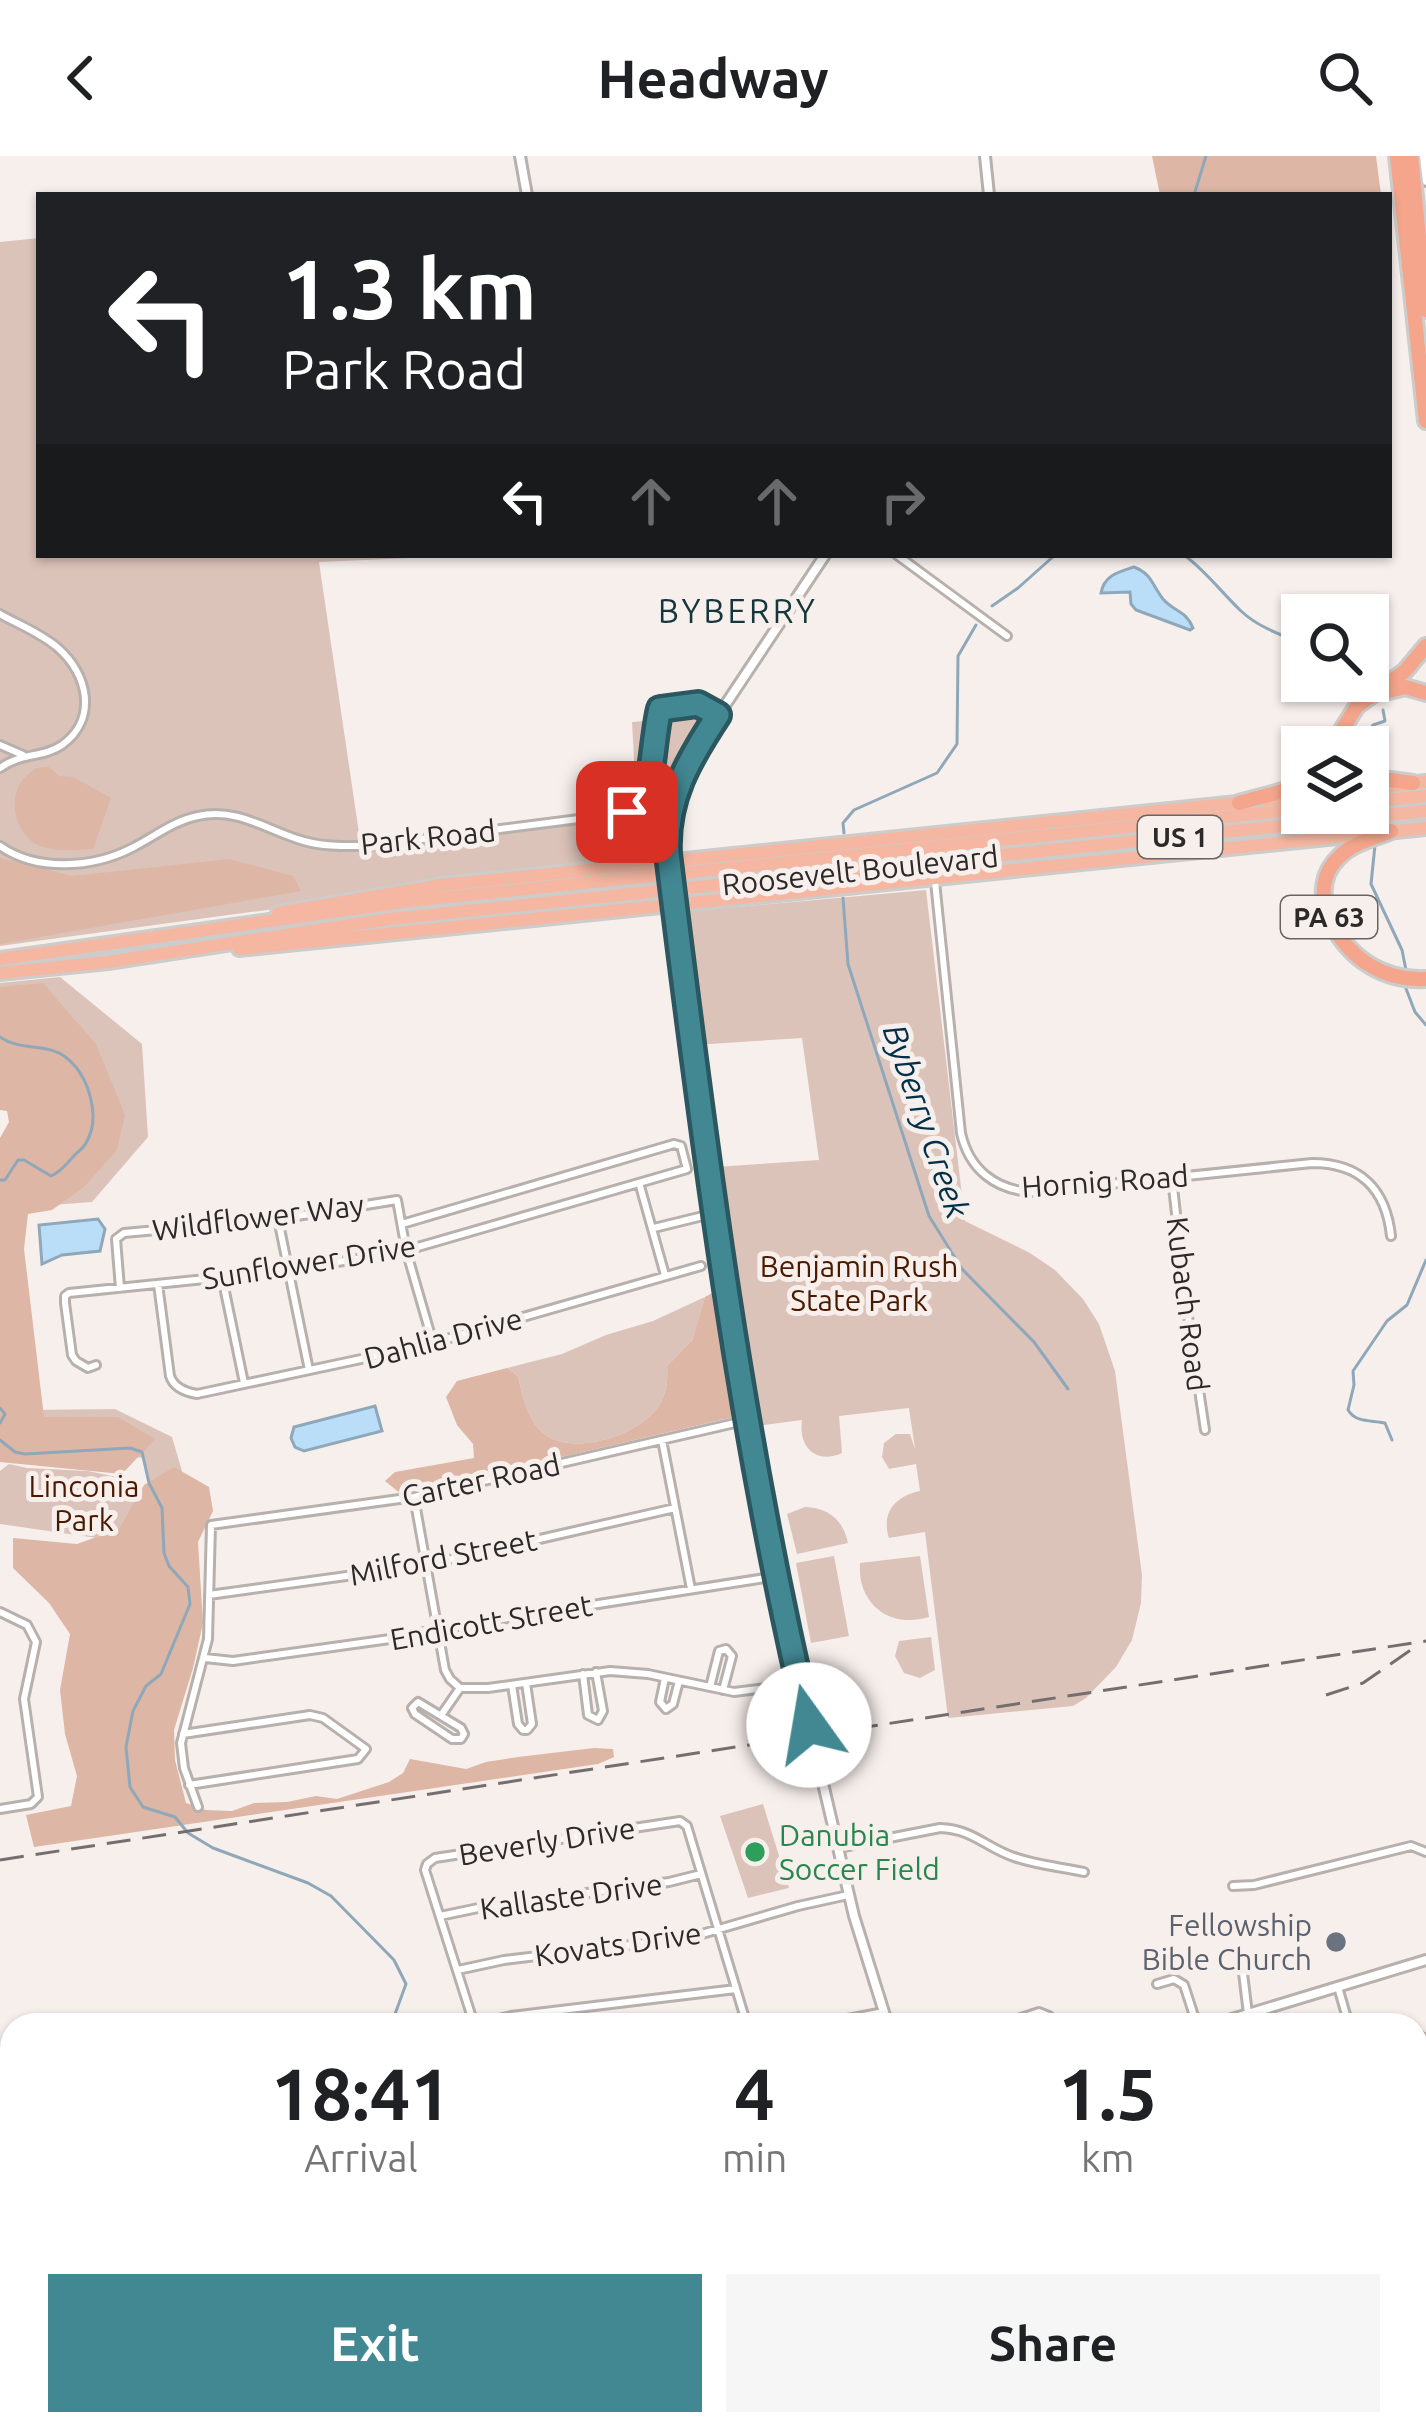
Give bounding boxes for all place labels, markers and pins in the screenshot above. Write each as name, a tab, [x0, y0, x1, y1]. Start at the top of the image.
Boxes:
pin	[576, 761, 678, 863]
place label: Danubia Soccer Field	[779, 1818, 940, 1886]
marker: Danubia Soccer Field	[742, 1839, 768, 1865]
place label: Fellowship Bible Church	[1142, 1908, 1312, 1976]
marker: Fellowship Bible Church	[1323, 1929, 1349, 1955]

